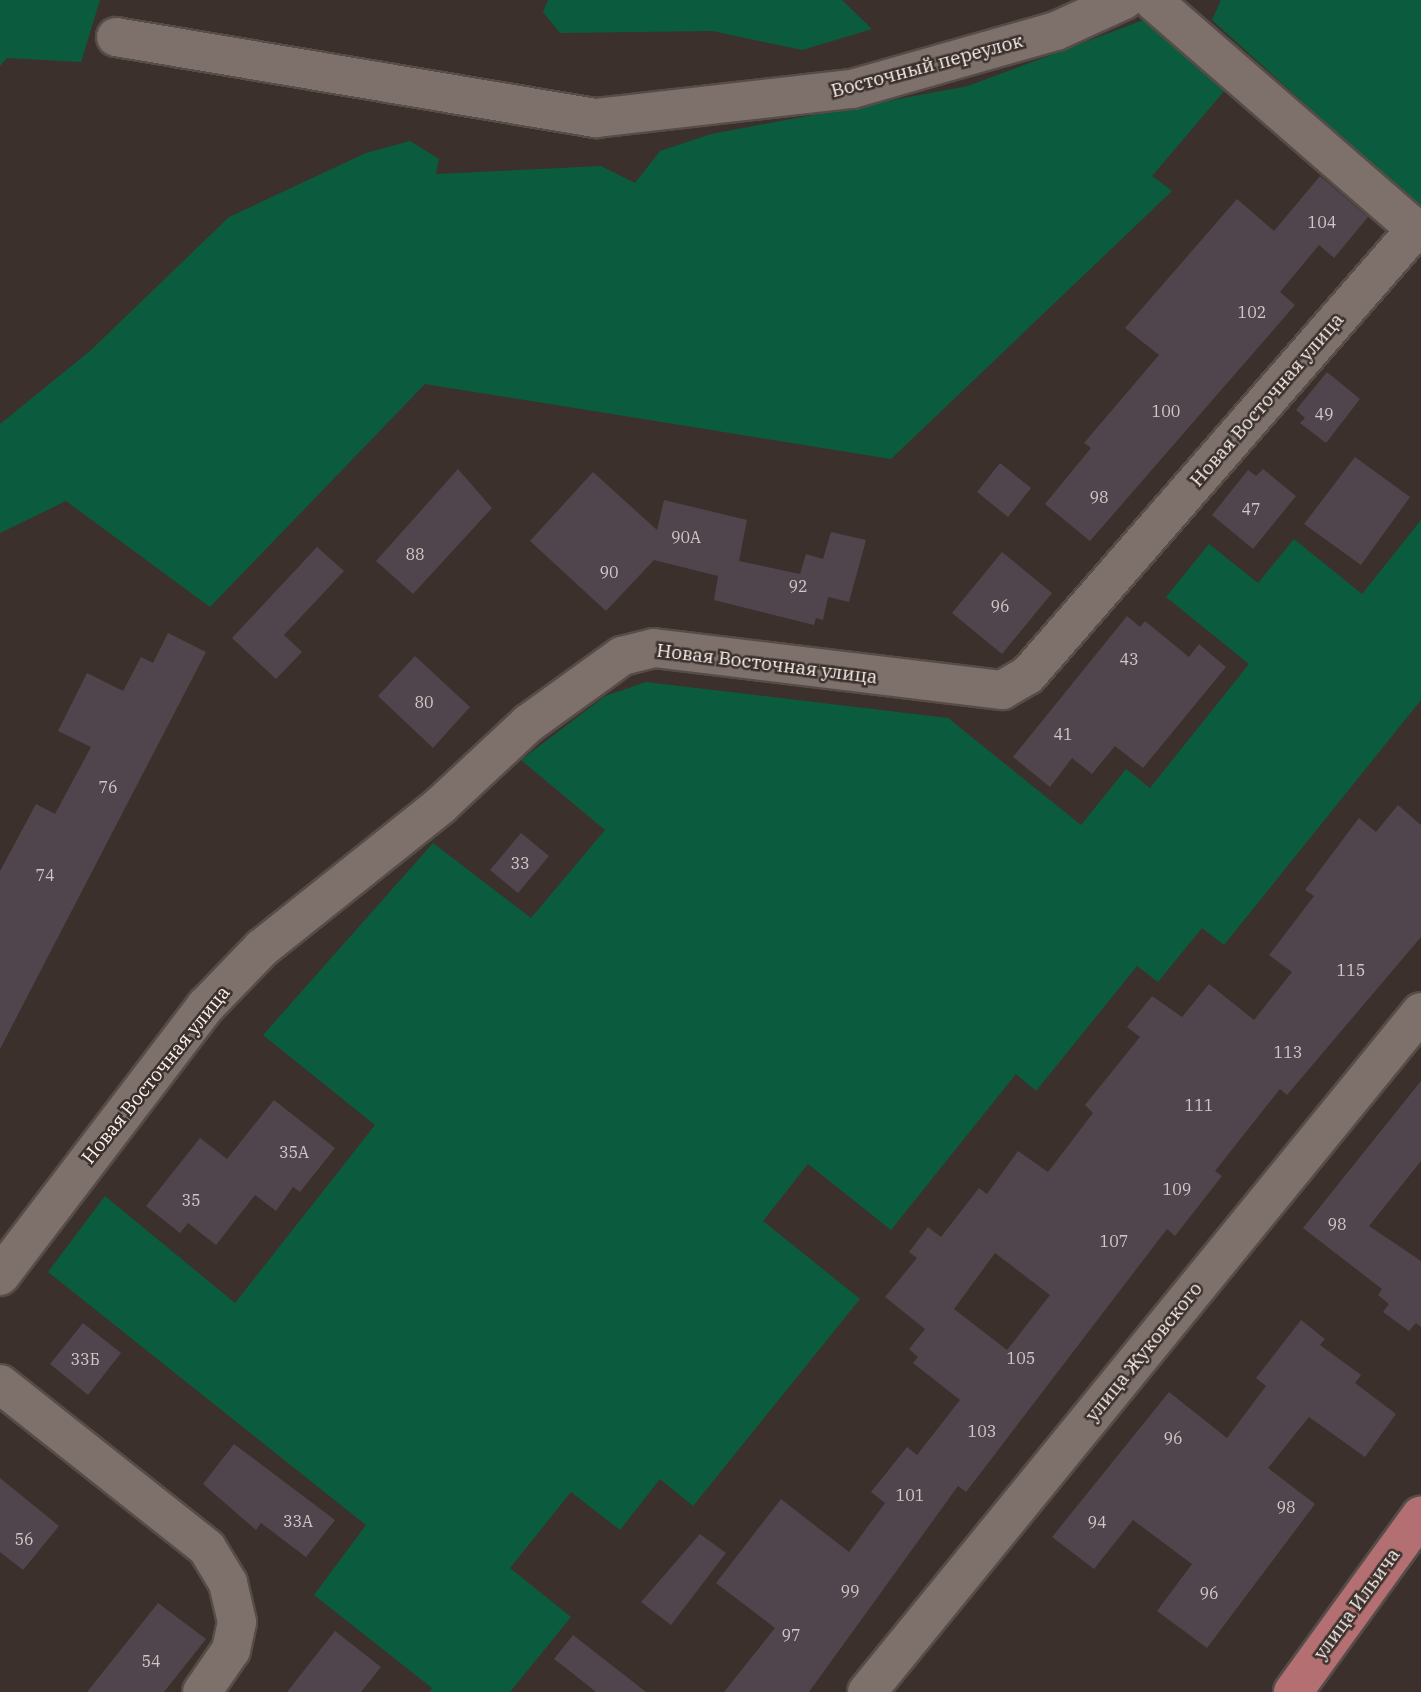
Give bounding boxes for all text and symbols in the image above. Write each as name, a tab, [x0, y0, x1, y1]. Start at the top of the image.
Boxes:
street label: Восточный переулок	[829, 29, 1025, 103]
house number: 104	[1308, 212, 1336, 232]
house number: 102	[1238, 302, 1266, 322]
street label: Новая Восточная улица	[1185, 309, 1349, 491]
house number: 100	[1152, 401, 1180, 421]
house number: 49	[1314, 404, 1334, 424]
house number: 98	[1089, 487, 1109, 507]
house number: 47	[1241, 499, 1261, 519]
house number: 90А	[671, 527, 701, 547]
house number: 88	[405, 544, 425, 564]
house number: 90	[599, 562, 619, 582]
house number: 92	[788, 576, 808, 596]
house number: 96	[990, 596, 1010, 616]
street label: Новая Восточная улица	[655, 639, 879, 689]
house number: 43	[1119, 649, 1139, 669]
house number: 80	[414, 692, 434, 712]
house number: 41	[1053, 724, 1073, 744]
house number: 76	[98, 777, 118, 797]
house number: 33	[510, 853, 530, 873]
house number: 74	[35, 865, 55, 885]
house number: 115	[1337, 960, 1365, 980]
street label: Новая Восточная улица	[77, 981, 235, 1169]
house number: 113	[1274, 1042, 1302, 1062]
house number: 111	[1185, 1095, 1213, 1115]
house number: 35А	[279, 1142, 309, 1162]
house number: 109	[1163, 1179, 1191, 1199]
house number: 35	[181, 1190, 201, 1210]
house number: 98	[1327, 1214, 1347, 1234]
house number: 107	[1100, 1231, 1128, 1251]
street label: улица Жуковского	[1081, 1278, 1207, 1426]
house number: 105	[1007, 1348, 1035, 1368]
house number: 33Б	[70, 1349, 100, 1369]
house number: 103	[968, 1421, 996, 1441]
house number: 96	[1163, 1428, 1183, 1448]
house number: 101	[896, 1485, 924, 1505]
house number: 98	[1276, 1497, 1296, 1517]
house number: 33А	[283, 1511, 313, 1531]
house number: 94	[1087, 1512, 1107, 1532]
house number: 56	[14, 1529, 34, 1549]
street label: улица Ильича	[1309, 1544, 1405, 1664]
house number: 99	[840, 1581, 860, 1601]
house number: 96	[1199, 1583, 1219, 1603]
house number: 97	[781, 1625, 801, 1645]
house number: 54	[141, 1651, 161, 1671]

